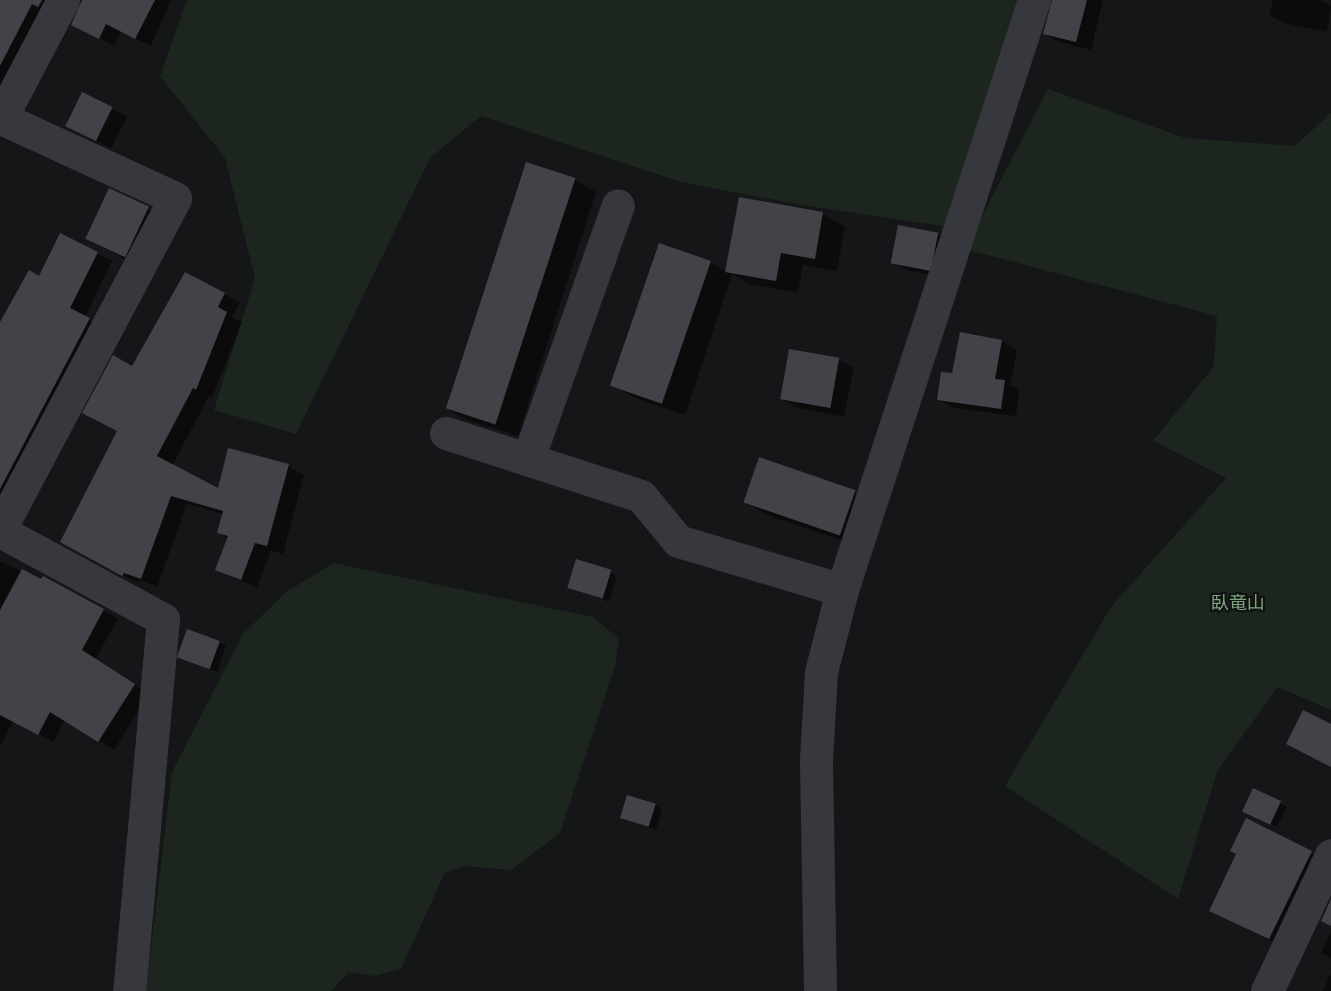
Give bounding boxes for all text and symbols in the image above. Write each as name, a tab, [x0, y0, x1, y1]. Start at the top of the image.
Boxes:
park label: 臥竜山	[1211, 592, 1265, 614]

